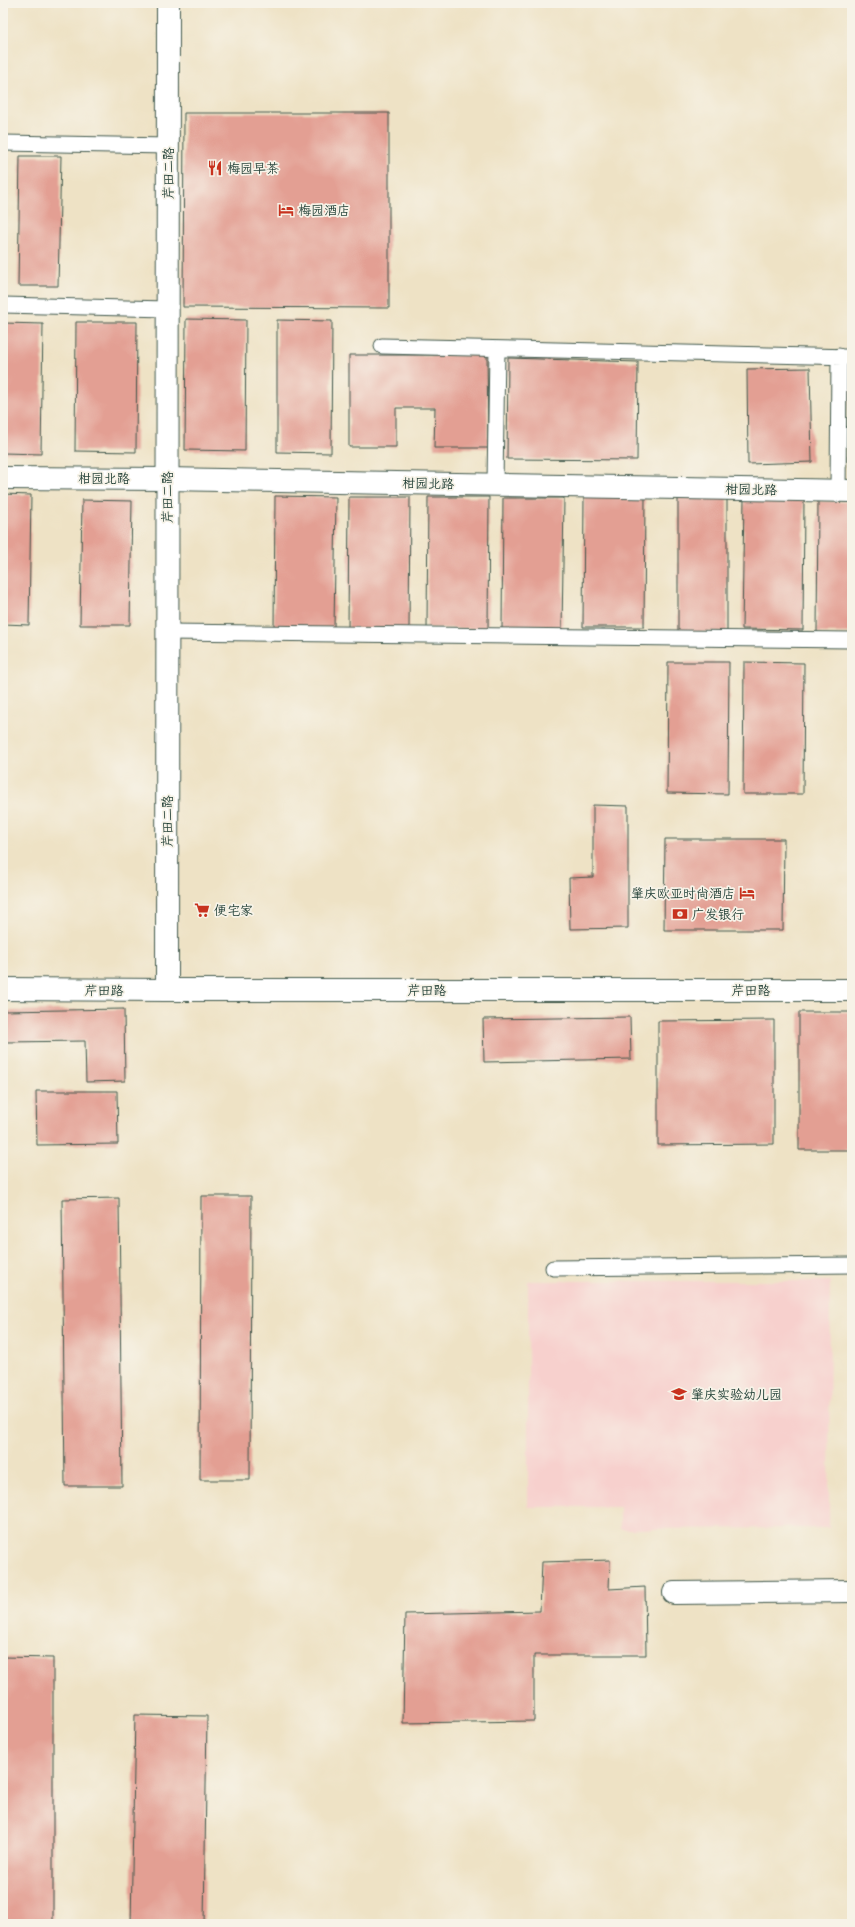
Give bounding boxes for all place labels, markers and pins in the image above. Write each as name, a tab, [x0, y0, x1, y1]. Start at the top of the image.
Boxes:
restaurant icon: 梅园早茶	[206, 159, 224, 177]
place label: 梅园早茶	[227, 159, 279, 177]
hotel icon: 梅园酒店	[277, 201, 295, 219]
place label: 梅园酒店	[298, 201, 350, 219]
place label: 肇庆欧亚时尚酒店	[631, 884, 735, 902]
hotel icon: 肇庆欧亚时尚酒店	[738, 884, 756, 902]
supermarket icon: 便宅家	[193, 901, 211, 919]
place label: 便宅家	[214, 901, 253, 919]
bank icon: 广发银行	[671, 905, 689, 923]
place label: 广发银行	[692, 905, 744, 923]
school or university icon: 肇庆实验幼儿园	[670, 1385, 688, 1403]
place label: 肇庆实验幼儿园	[691, 1385, 782, 1403]

